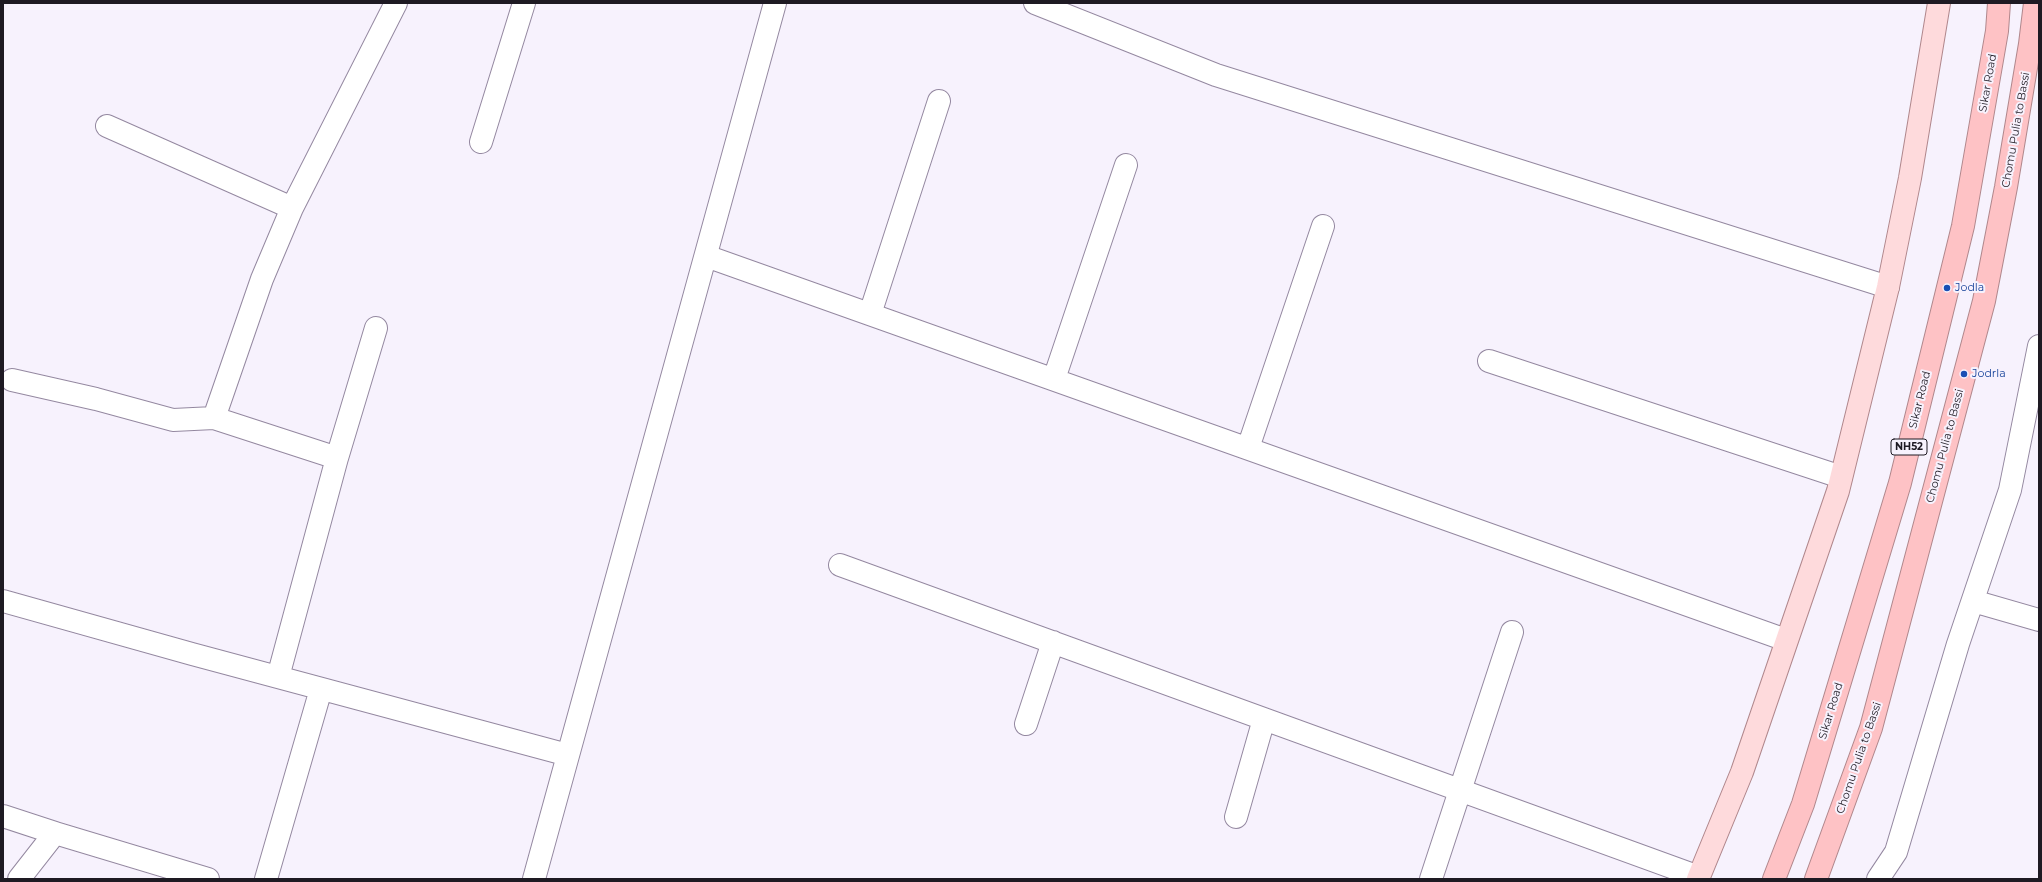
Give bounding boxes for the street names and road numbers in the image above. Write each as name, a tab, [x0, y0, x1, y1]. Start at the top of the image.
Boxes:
street label: Sikar Road	[1976, 53, 2000, 113]
street label: Chomu Pulia to Bassi	[1999, 71, 2033, 189]
street label: Sikar Road	[1906, 370, 1934, 430]
street label: Chomu Pulia to Bassi	[1923, 388, 1967, 504]
road number: NH52	[1891, 439, 1927, 455]
street label: Sikar Road	[1816, 681, 1846, 741]
street label: Chomu Pulia to Bassi	[1834, 700, 1884, 816]

